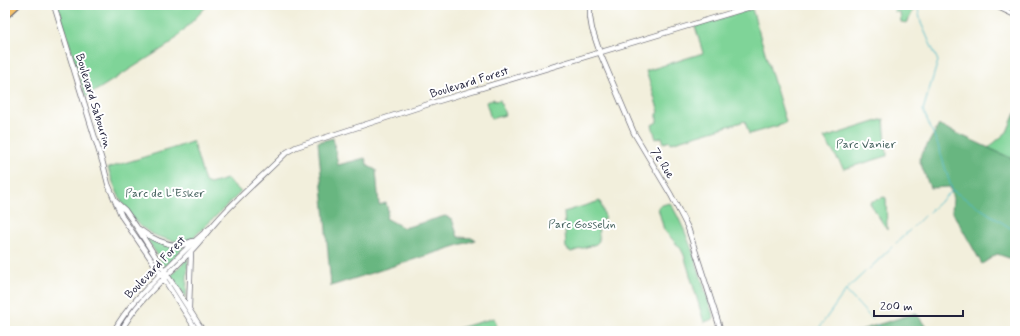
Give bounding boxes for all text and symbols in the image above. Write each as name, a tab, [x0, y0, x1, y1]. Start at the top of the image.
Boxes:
street label: Boulevard Sabourin	[71, 52, 115, 151]
street label: Boulevard Forest	[428, 63, 511, 103]
park label: Parc Vanier	[836, 137, 896, 153]
street label: 7e Rue	[647, 145, 678, 182]
park label: Parc de L'Esker	[125, 186, 205, 202]
park label: Parc Gosselin	[548, 217, 616, 233]
street label: Boulevard Forest	[122, 232, 190, 303]
scale bar	[874, 292, 963, 318]
text: 200 m	[880, 299, 913, 315]

